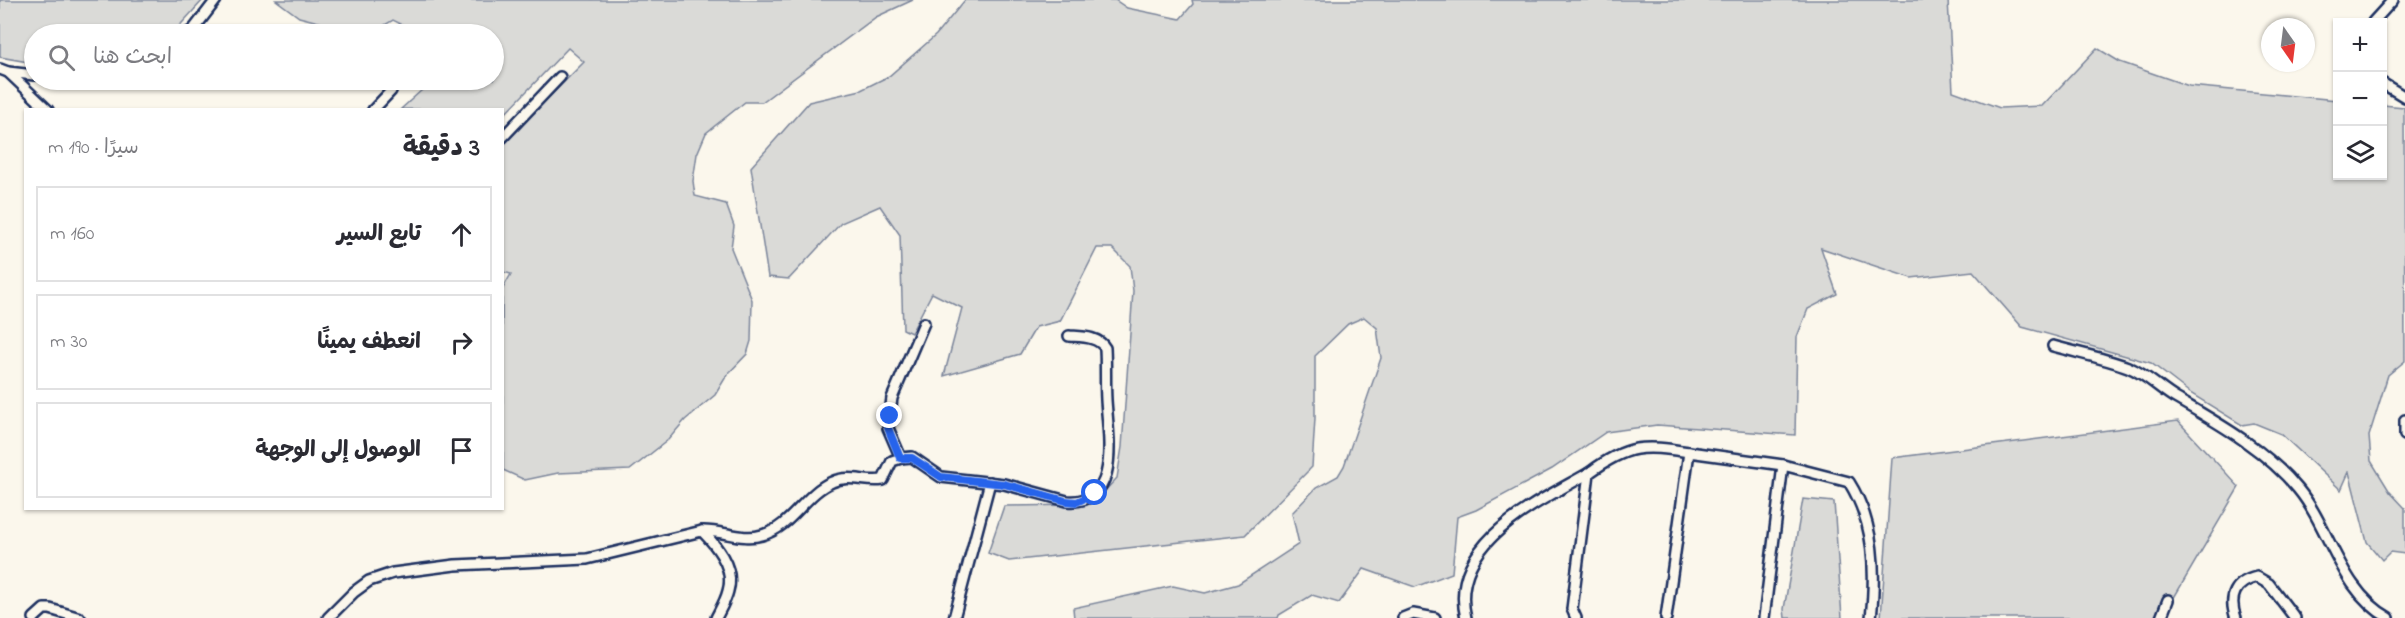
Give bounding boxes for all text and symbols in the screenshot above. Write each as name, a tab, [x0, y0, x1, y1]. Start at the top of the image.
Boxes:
north arrow	[2261, 18, 2315, 72]
map controls	[2333, 18, 2387, 180]
button: +	[2333, 18, 2387, 72]
search box	[24, 24, 504, 90]
icon: search	[45, 41, 78, 74]
text: ابحث هنا	[93, 42, 172, 74]
button: −	[2333, 72, 2387, 126]
button: layers	[2333, 126, 2387, 180]
text: 3 دقيقة	[403, 130, 480, 168]
text: سيرًا · 190 m	[48, 134, 139, 163]
icon: ahead	[445, 218, 478, 251]
text: تابع السير	[337, 219, 421, 251]
text: 160 m	[50, 220, 94, 249]
icon: right	[445, 326, 478, 359]
text: انعطف يمينًا	[317, 327, 421, 359]
text: 30 m	[50, 328, 87, 357]
route end	[876, 402, 902, 428]
icon: arrive	[445, 434, 478, 467]
text: الوصول إلى الوجهة	[255, 435, 421, 467]
route start	[1081, 479, 1107, 505]

